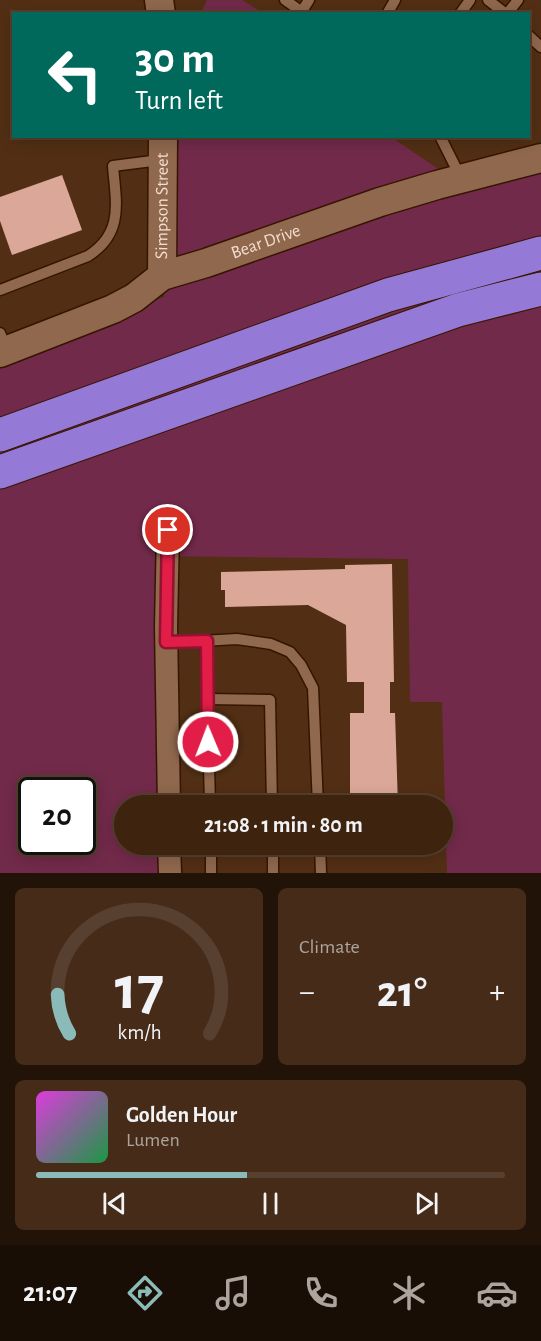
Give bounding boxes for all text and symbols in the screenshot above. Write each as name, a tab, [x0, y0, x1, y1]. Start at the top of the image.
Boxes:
icon: left	[36, 36, 114, 114]
text: 30 m	[135, 38, 215, 80]
text: Turn left	[135, 87, 223, 114]
street label: Simpson Street	[153, 152, 172, 259]
street label: Bear Drive	[229, 222, 303, 262]
pin	[142, 504, 193, 555]
icon: arrive	[151, 513, 184, 546]
position arrow	[176, 710, 240, 774]
speed limit sign: 20	[18, 777, 96, 855]
text: 21:08 · 1 min · 80 m	[204, 814, 363, 836]
text: Climate	[299, 937, 360, 957]
text: 17	[114, 958, 164, 1020]
text: 21°	[377, 970, 427, 1015]
text: −	[299, 976, 315, 1009]
text: +	[489, 976, 505, 1009]
text: km/h	[117, 1022, 161, 1043]
text: Golden Hour	[126, 1104, 237, 1126]
text: Lumen	[126, 1130, 180, 1150]
icon: previous	[98, 1187, 131, 1220]
icon: pause	[254, 1187, 287, 1220]
icon: next	[410, 1187, 443, 1220]
icon: directions	[124, 1272, 166, 1314]
icon: music	[212, 1272, 254, 1314]
icon: phone	[300, 1272, 342, 1314]
icon: climate	[388, 1272, 430, 1314]
icon: car	[476, 1272, 518, 1314]
text: 21:07	[23, 1279, 77, 1306]

